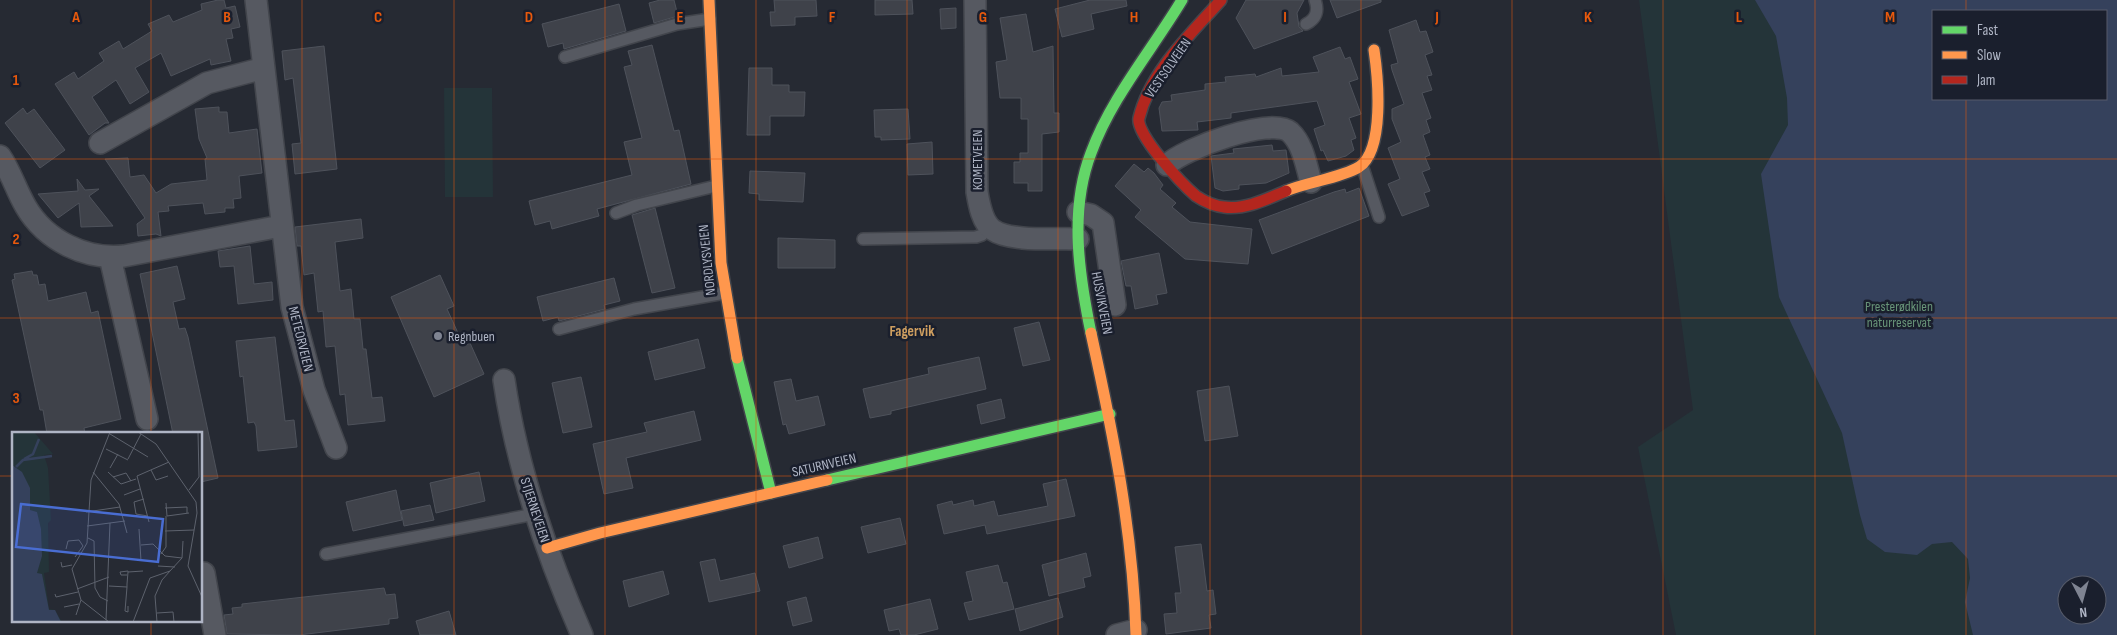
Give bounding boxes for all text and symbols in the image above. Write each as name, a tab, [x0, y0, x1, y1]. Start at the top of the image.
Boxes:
text: A	[71, 8, 80, 27]
text: B	[223, 8, 231, 27]
text: C	[374, 8, 382, 27]
text: D	[525, 8, 533, 27]
text: E	[677, 8, 684, 27]
text: F	[829, 8, 836, 27]
text: G	[979, 8, 987, 27]
text: H	[1130, 8, 1138, 27]
text: I	[1283, 8, 1287, 27]
text: J	[1434, 8, 1439, 27]
text: K	[1584, 8, 1592, 27]
text: L	[1736, 8, 1743, 27]
text: M	[1885, 8, 1895, 27]
legend	[1932, 10, 2107, 100]
text: Fast	[1977, 21, 1999, 40]
street label: VESTSOLVEIEN	[1141, 35, 1195, 101]
text: Slow	[1977, 46, 2001, 65]
text: 1	[13, 71, 20, 90]
text: Jam	[1976, 71, 1995, 90]
street label: KOMETVEIEN	[969, 130, 986, 190]
street label: NORDLYSVEIEN	[695, 224, 719, 296]
text: 2	[12, 230, 20, 249]
street label: HUSVIKVEIEN	[1088, 270, 1116, 336]
park label: Presterødkilen naturreservat	[1865, 298, 1933, 331]
street label: METEORVEIEN	[285, 305, 317, 373]
district label: Fagervik	[890, 322, 935, 341]
place label: Regnbuen	[448, 328, 495, 345]
marker: Regnbuen	[432, 330, 444, 342]
text: 3	[12, 389, 20, 408]
inset map	[12, 432, 202, 622]
street label: SATURNVEIEN	[790, 449, 858, 481]
street label: STJERNEVEIEN	[517, 475, 553, 545]
north arrow	[2057, 575, 2107, 625]
text: N	[2079, 604, 2088, 621]

